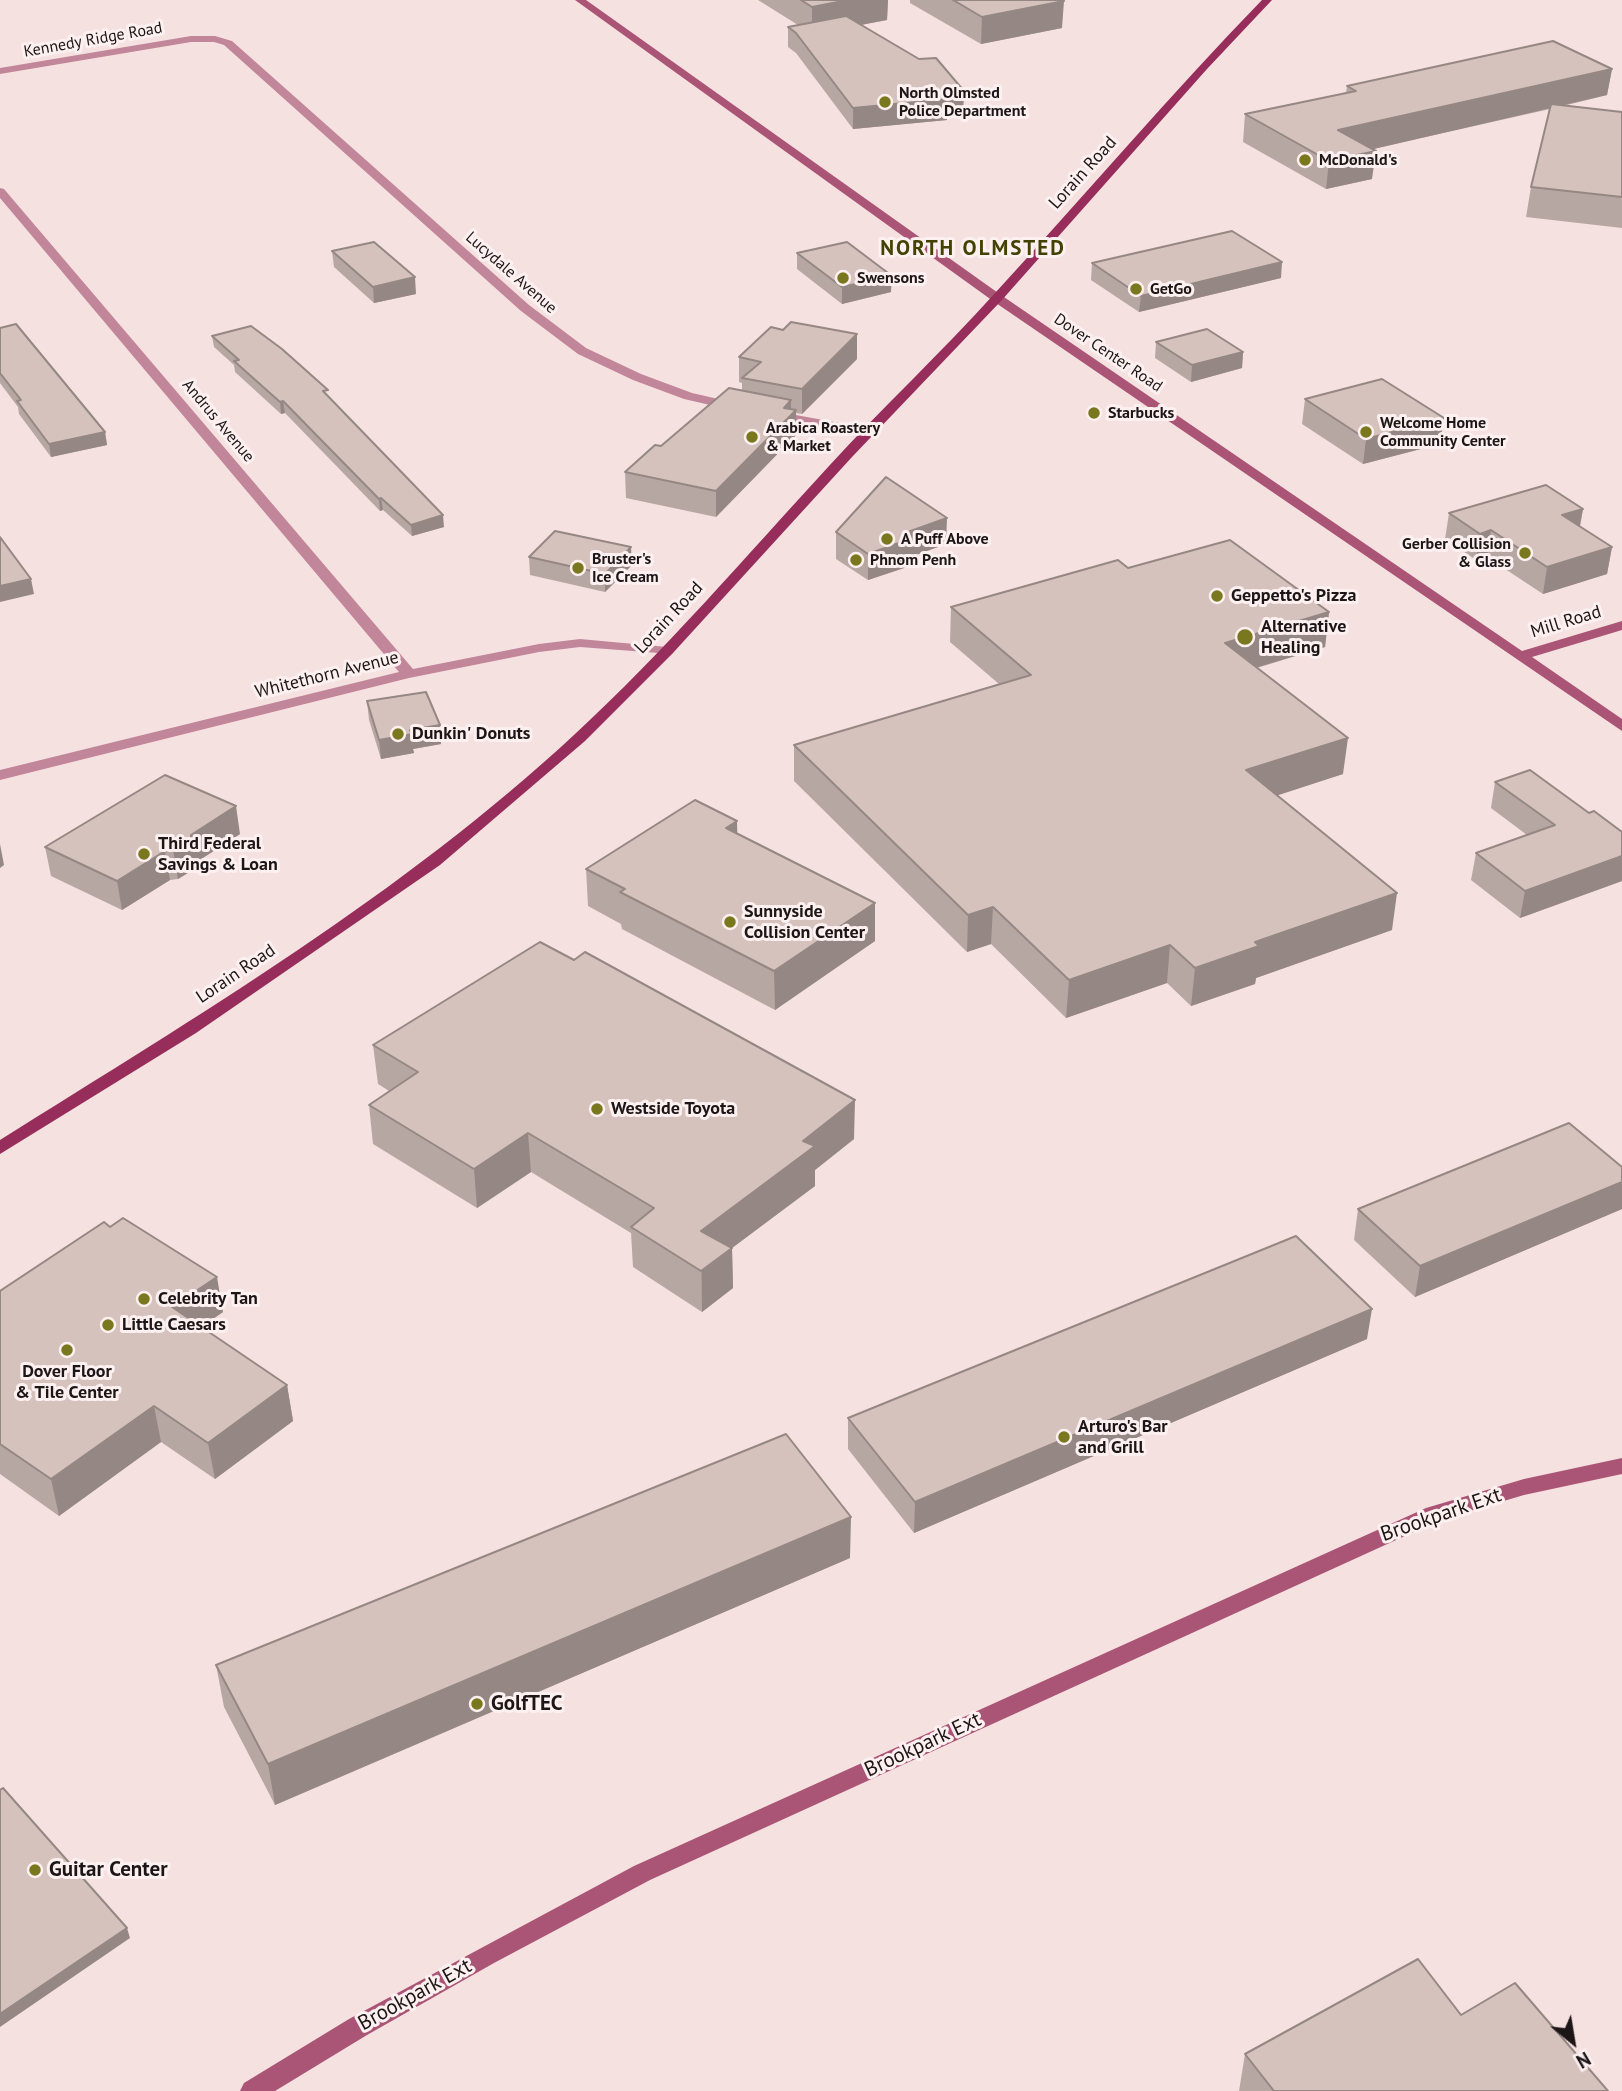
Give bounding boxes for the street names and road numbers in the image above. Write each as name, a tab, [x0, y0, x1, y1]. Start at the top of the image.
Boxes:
street label: Kennedy Ridge Road	[22, 18, 164, 62]
street label: Lorain Road	[1045, 132, 1121, 214]
street label: Lucydale Avenue	[461, 228, 561, 318]
street label: Dover Center Road	[1050, 310, 1166, 396]
street label: Andrus Avenue	[178, 376, 258, 466]
street label: Lorain Road	[630, 578, 708, 658]
street label: Mill Road	[1528, 601, 1604, 643]
street label: Whitethorn Avenue	[253, 647, 401, 703]
street label: Lorain Road	[192, 940, 280, 1008]
street label: Brookpark Ext	[1377, 1483, 1505, 1547]
street label: Brookpark Ext	[861, 1707, 985, 1783]
street label: Brookpark Ext	[354, 1953, 476, 2037]

